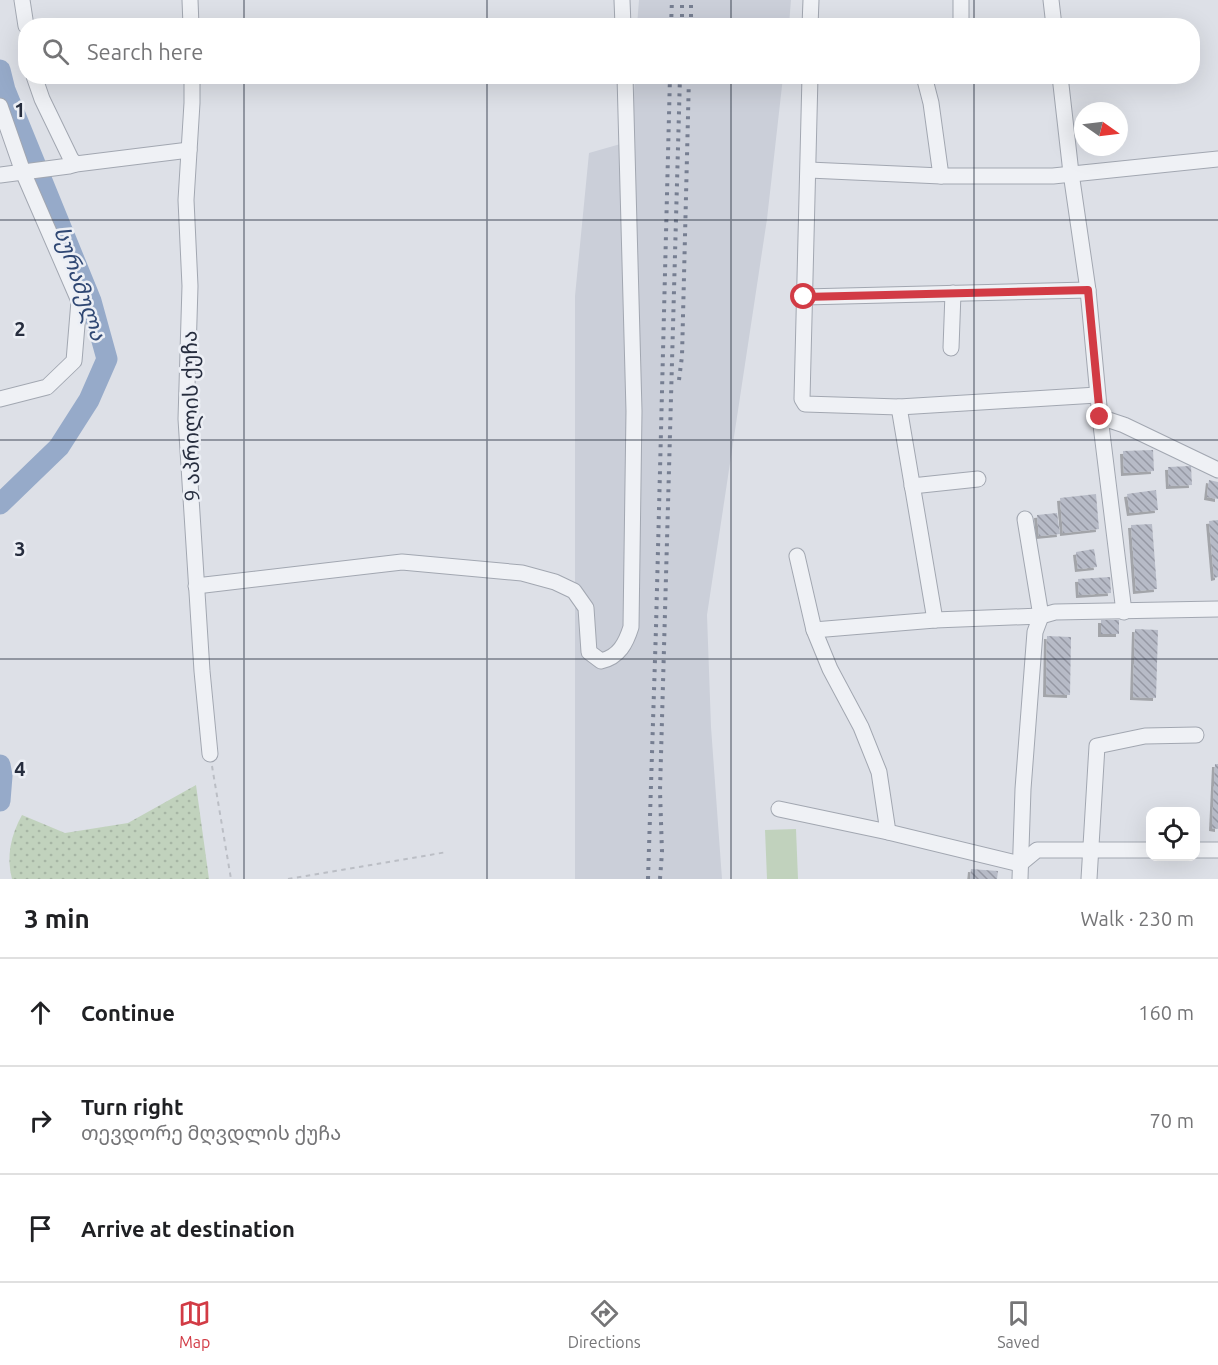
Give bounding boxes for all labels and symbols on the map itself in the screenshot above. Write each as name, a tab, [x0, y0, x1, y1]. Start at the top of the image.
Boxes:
text: 1	[14, 98, 26, 121]
north arrow	[1074, 102, 1128, 156]
water label: სურამულა	[48, 223, 112, 345]
route start	[790, 283, 816, 309]
text: 2	[14, 317, 26, 340]
street label: 9 აპრილის ქუჩა	[177, 330, 205, 502]
route end	[1086, 403, 1112, 429]
text: 3	[14, 537, 26, 560]
text: 4	[14, 757, 26, 780]

